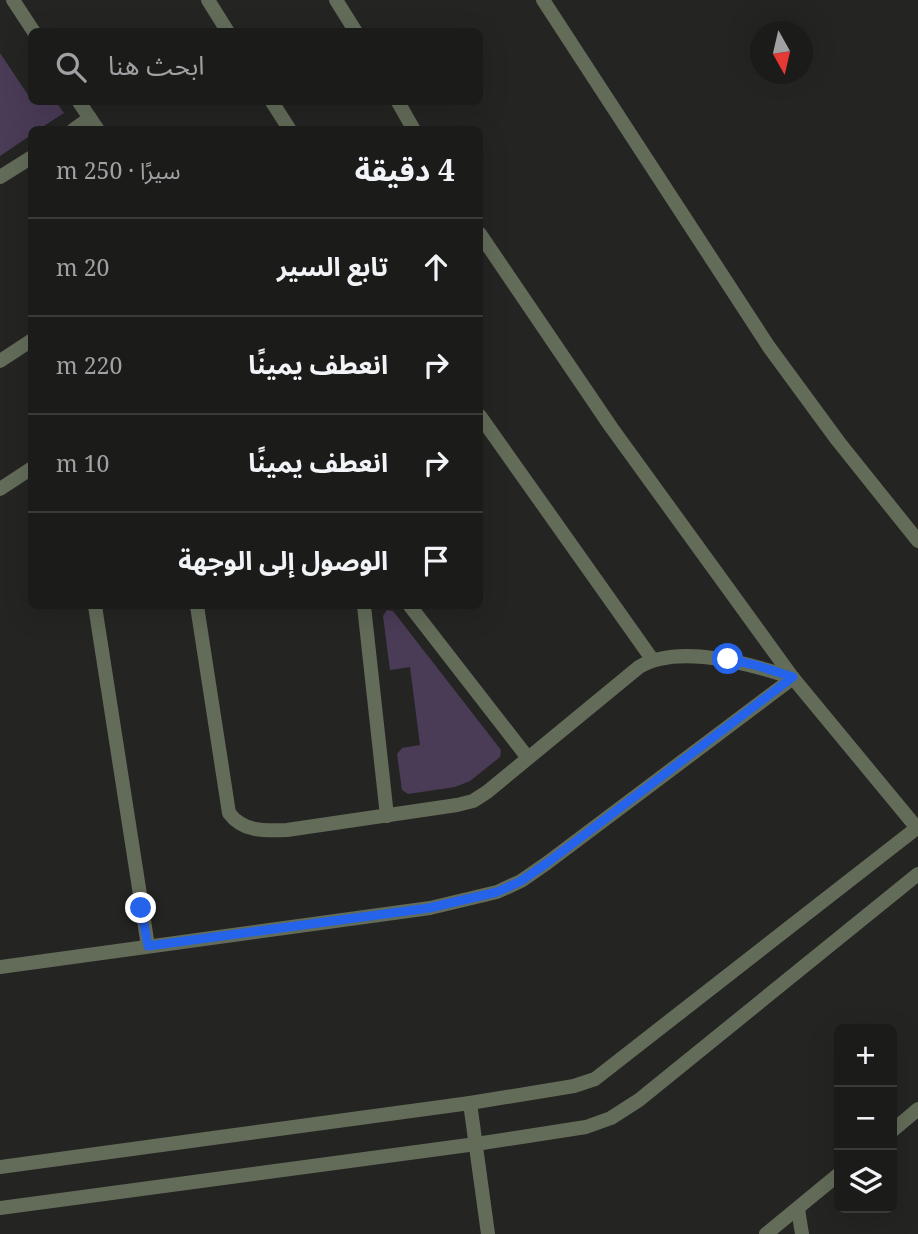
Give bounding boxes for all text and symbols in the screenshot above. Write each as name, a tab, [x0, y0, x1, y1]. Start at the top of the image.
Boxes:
north arrow	[750, 21, 813, 84]
search box	[28, 28, 483, 105]
text: ابحث هنا	[108, 47, 204, 83]
icon: search	[52, 48, 90, 86]
text: 4 دقيقة	[355, 149, 455, 190]
text: سيرًا · 250 m	[56, 154, 181, 186]
text: تابع السير	[277, 248, 388, 284]
icon: ahead	[417, 248, 455, 286]
text: 20 m	[56, 251, 109, 283]
text: انعطف يمينًا	[248, 346, 388, 382]
icon: right	[417, 346, 455, 384]
text: 220 m	[56, 349, 122, 381]
text: انعطف يمينًا	[248, 444, 388, 480]
icon: right	[417, 444, 455, 482]
text: 10 m	[56, 447, 109, 479]
text: الوصول إلى الوجهة	[178, 542, 388, 578]
icon: arrive	[417, 542, 455, 580]
route start	[712, 643, 743, 674]
route end	[125, 892, 156, 923]
map controls	[834, 1024, 897, 1213]
button: +	[834, 1024, 897, 1087]
button: −	[834, 1087, 897, 1150]
button: layers	[834, 1150, 897, 1213]

